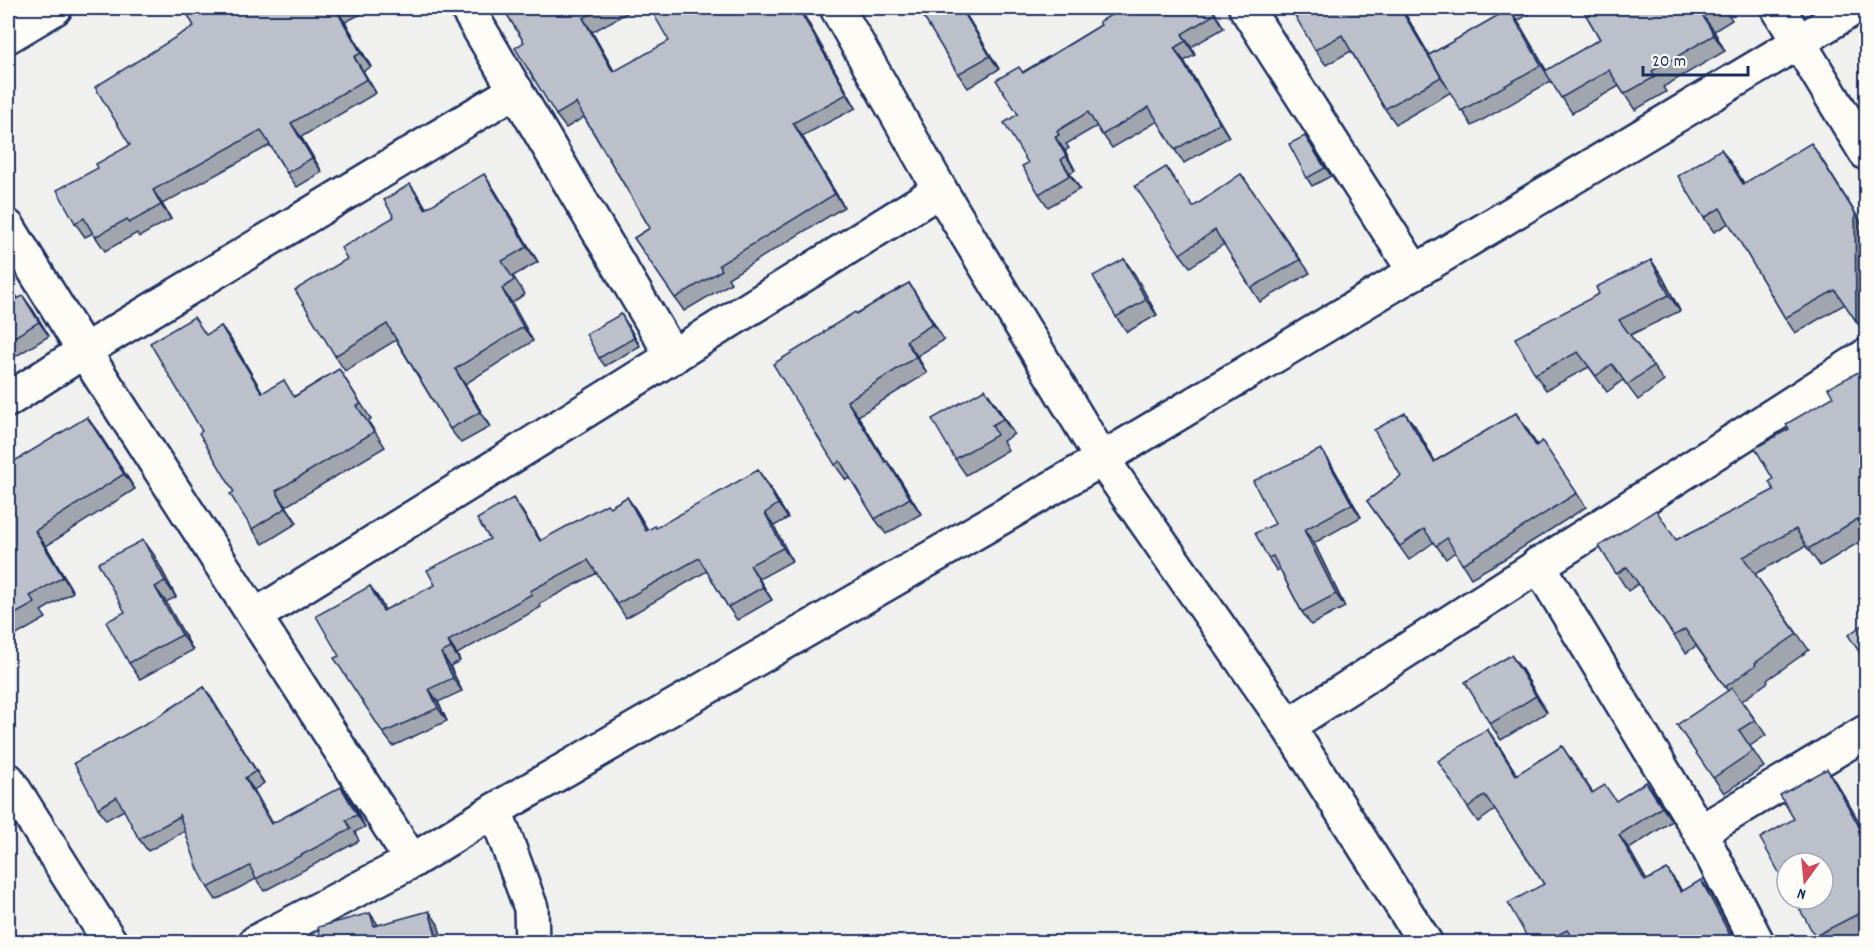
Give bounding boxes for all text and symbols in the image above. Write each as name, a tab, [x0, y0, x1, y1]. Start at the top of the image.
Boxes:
scale bar	[1643, 39, 1748, 77]
text: 20 m	[1652, 50, 1686, 75]
north arrow	[1775, 851, 1835, 911]
text: N	[1795, 881, 1809, 905]

